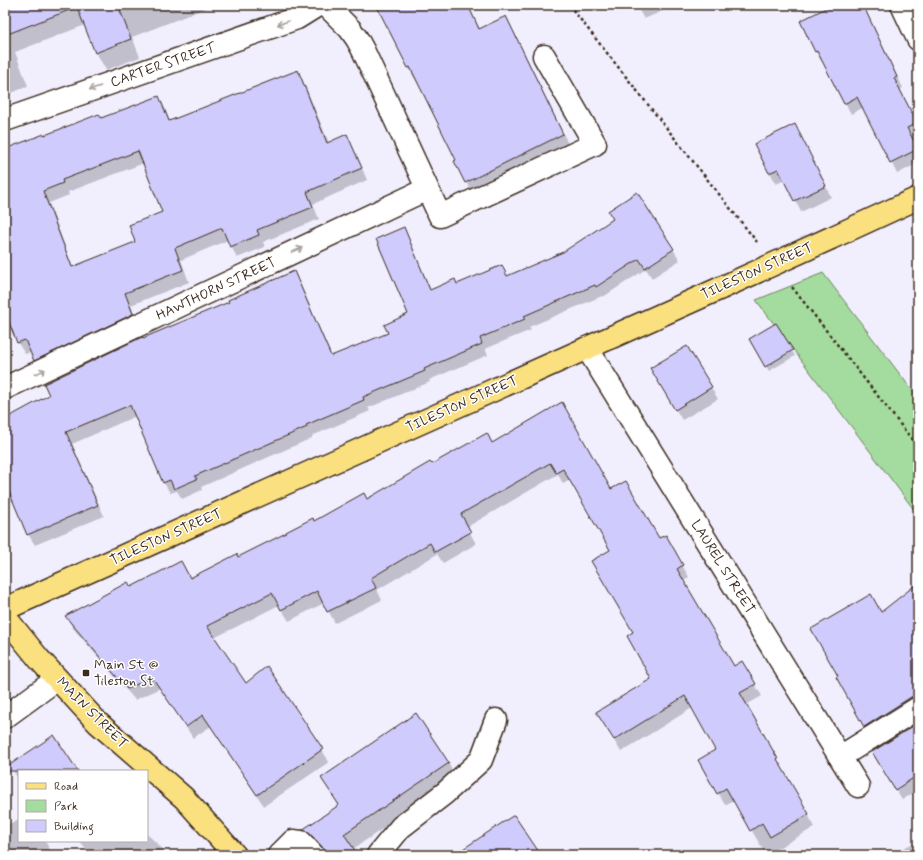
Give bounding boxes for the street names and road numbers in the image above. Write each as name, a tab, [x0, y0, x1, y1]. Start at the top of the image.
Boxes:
street label: CARTER STREET	[108, 38, 219, 91]
street label: TILESTON STREET	[698, 238, 816, 304]
street label: HAWTHORN STREET	[153, 253, 279, 325]
street label: TILESTON STREET	[403, 371, 521, 437]
street label: TILESTON STREET	[107, 504, 225, 570]
street label: LAUREL STREET	[687, 517, 759, 617]
street label: MAIN STREET	[52, 673, 132, 753]

